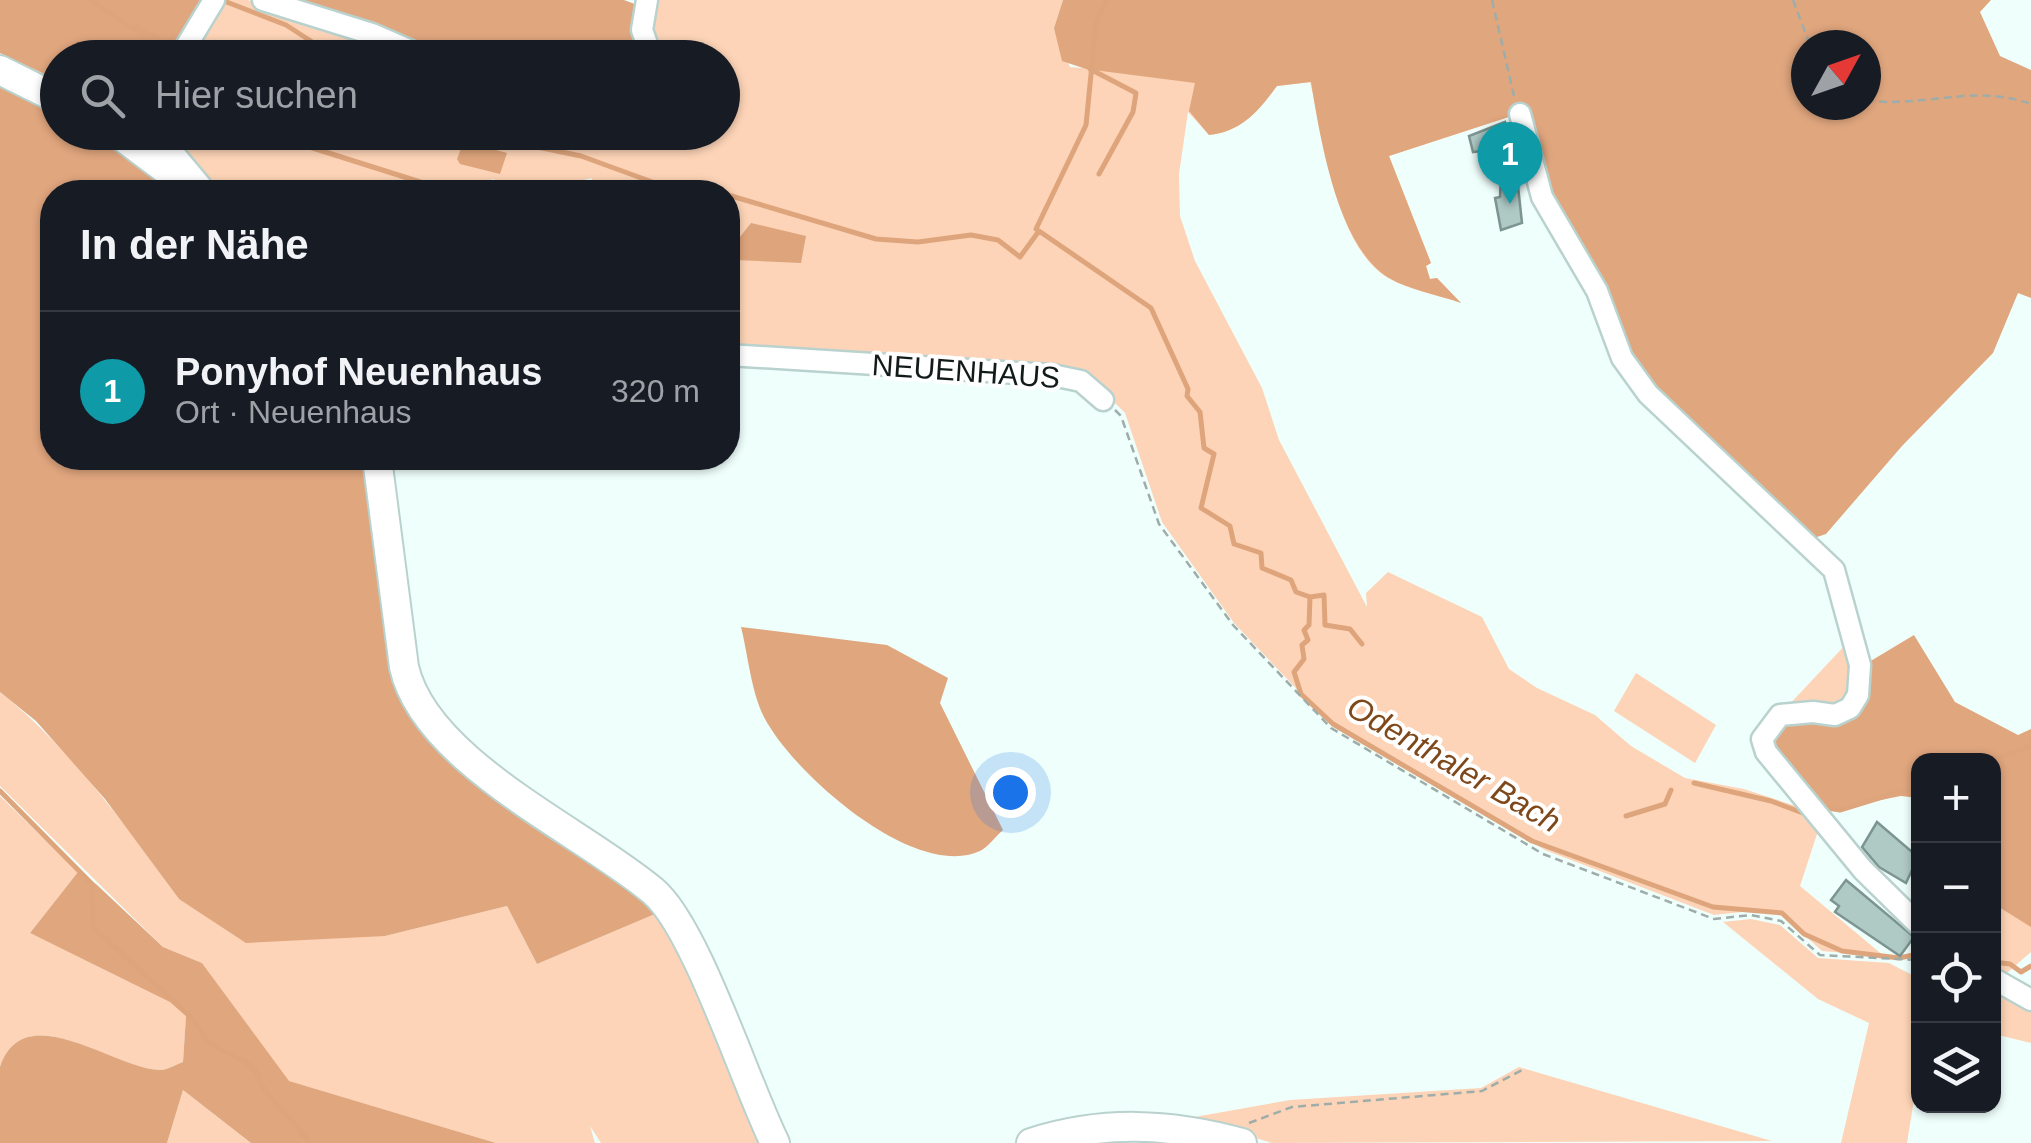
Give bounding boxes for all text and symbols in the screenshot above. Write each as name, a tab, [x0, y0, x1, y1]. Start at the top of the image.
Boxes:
north arrow	[1791, 30, 1881, 120]
search box	[40, 40, 740, 150]
icon: search	[75, 68, 130, 123]
text: Hier suchen	[155, 74, 358, 116]
pin: 1	[1478, 121, 1542, 204]
text: In der Nähe	[80, 221, 309, 268]
street label: NEUENHAUS	[871, 348, 1061, 394]
text: Ponyhof Neuenhaus	[175, 351, 542, 393]
text: 1	[104, 373, 121, 409]
text: 320 m	[611, 373, 700, 409]
text: Ort · Neuenhaus	[175, 394, 412, 430]
water label: Odenthaler Bach	[1341, 688, 1567, 840]
map controls	[1911, 753, 2001, 1113]
button: +	[1911, 753, 2001, 843]
your location	[985, 767, 1036, 818]
button: −	[1911, 843, 2001, 933]
button: locate	[1911, 933, 2001, 1023]
button: layers	[1911, 1023, 2001, 1113]

